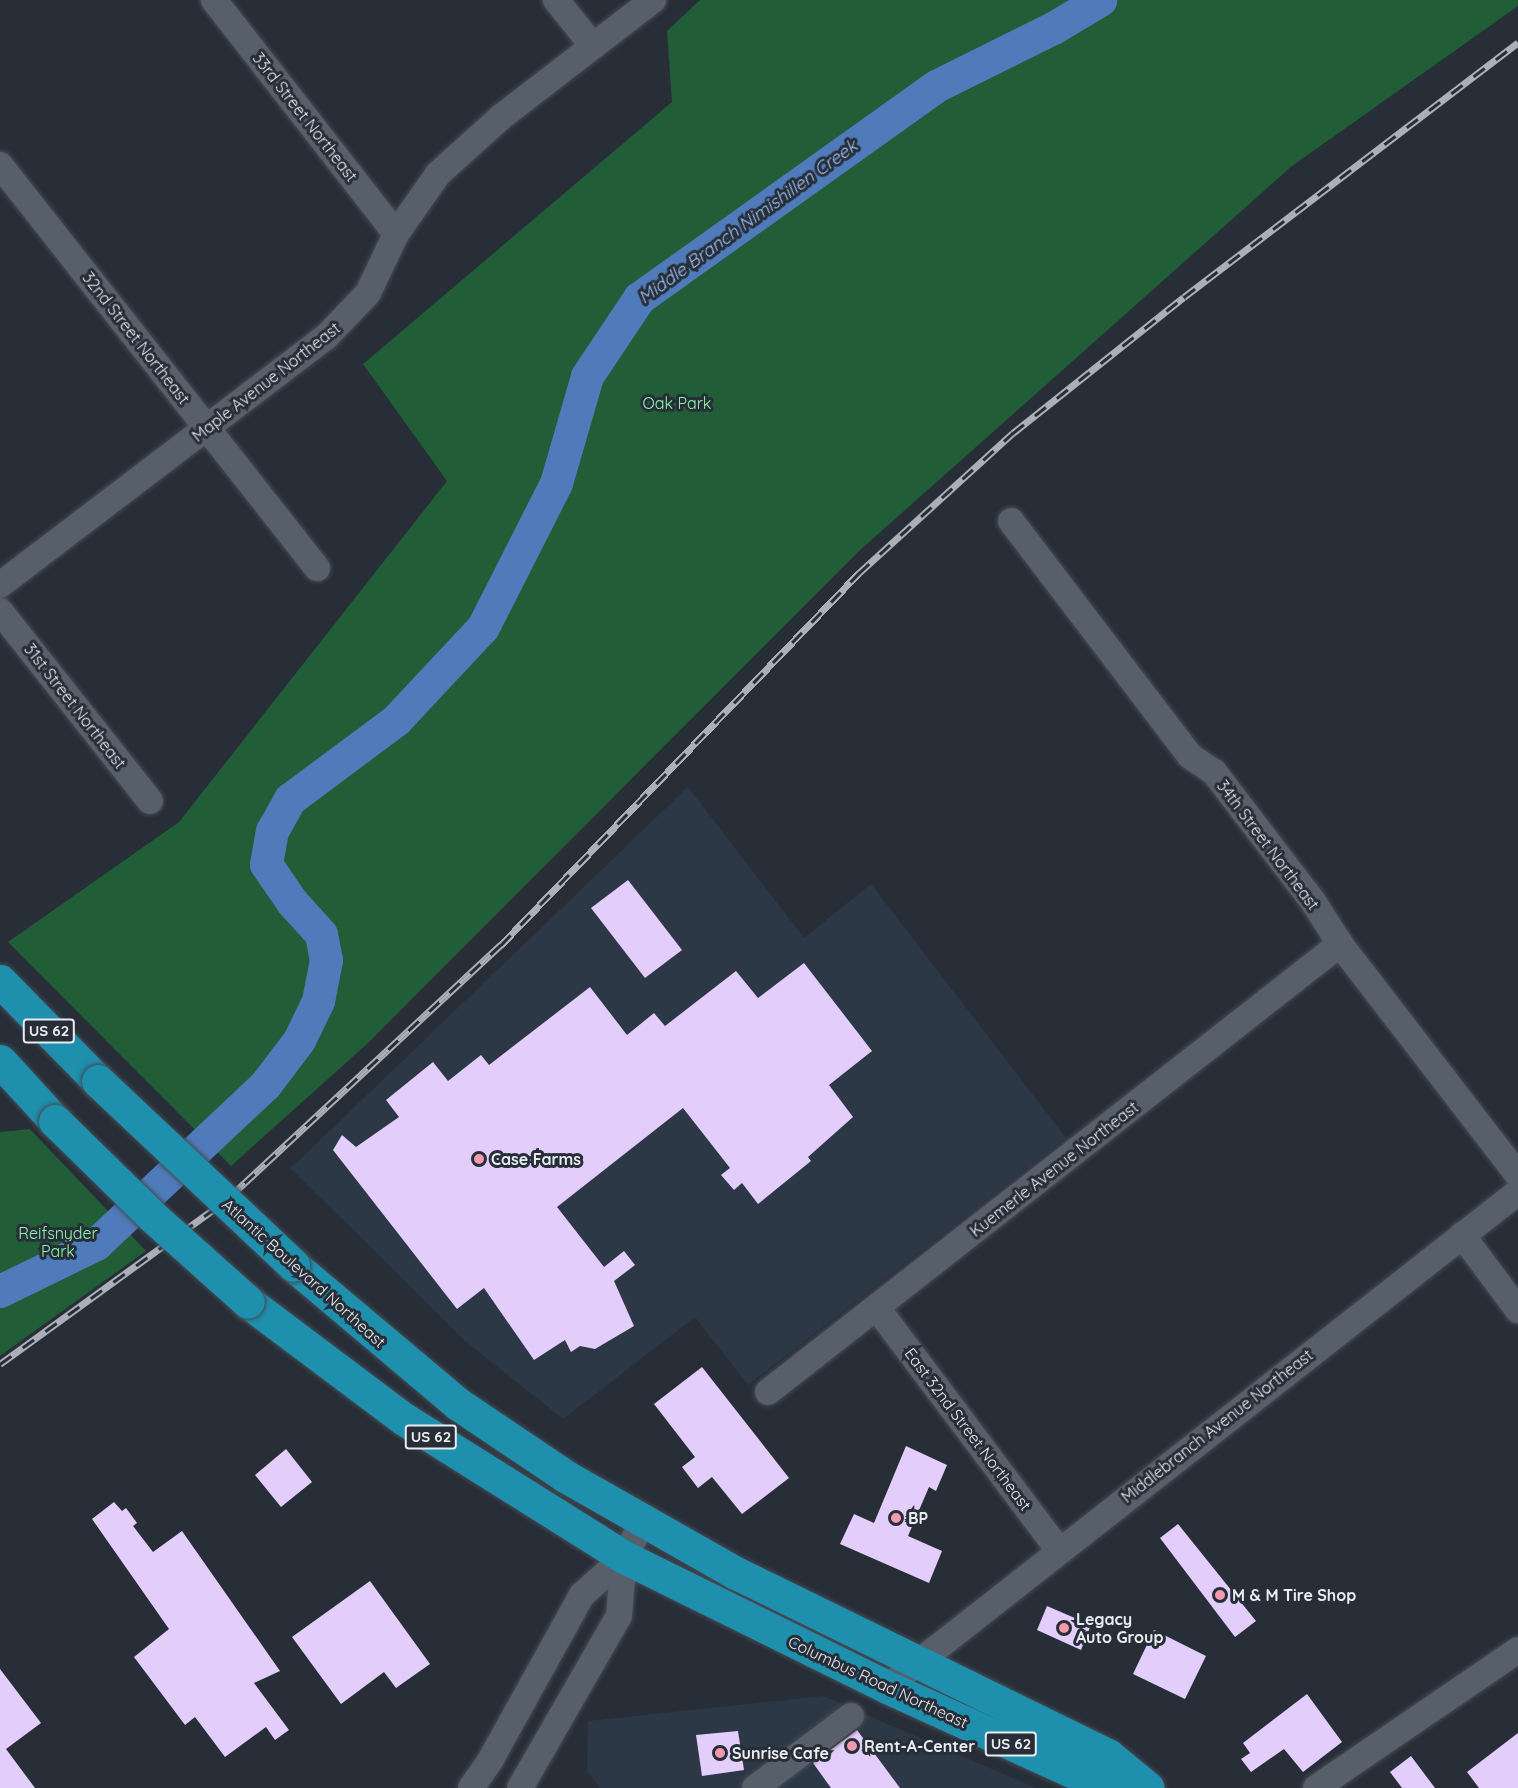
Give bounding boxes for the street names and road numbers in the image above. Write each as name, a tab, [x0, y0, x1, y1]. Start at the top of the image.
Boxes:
street label: 33rd Street Northeast	[249, 49, 361, 185]
street label: 32nd Street Northeast	[78, 268, 194, 408]
street label: Maple Avenue Northeast	[188, 318, 344, 446]
street label: 31st Street Northeast	[20, 640, 130, 772]
street label: 34th Street Northeast	[1213, 776, 1323, 914]
road number: US 62	[22, 1019, 76, 1043]
street label: Kuemerle Avenue Northeast	[966, 1097, 1142, 1241]
street label: Atlantic Boulevard Northeast	[218, 1195, 390, 1351]
street label: East 32nd Street Northeast	[901, 1344, 1035, 1514]
street label: Middlebranch Avenue Northeast	[1117, 1345, 1317, 1507]
road number: US 62	[404, 1425, 458, 1449]
street label: Columbus Road Northeast	[785, 1632, 971, 1732]
road number: US 62	[984, 1732, 1038, 1756]

